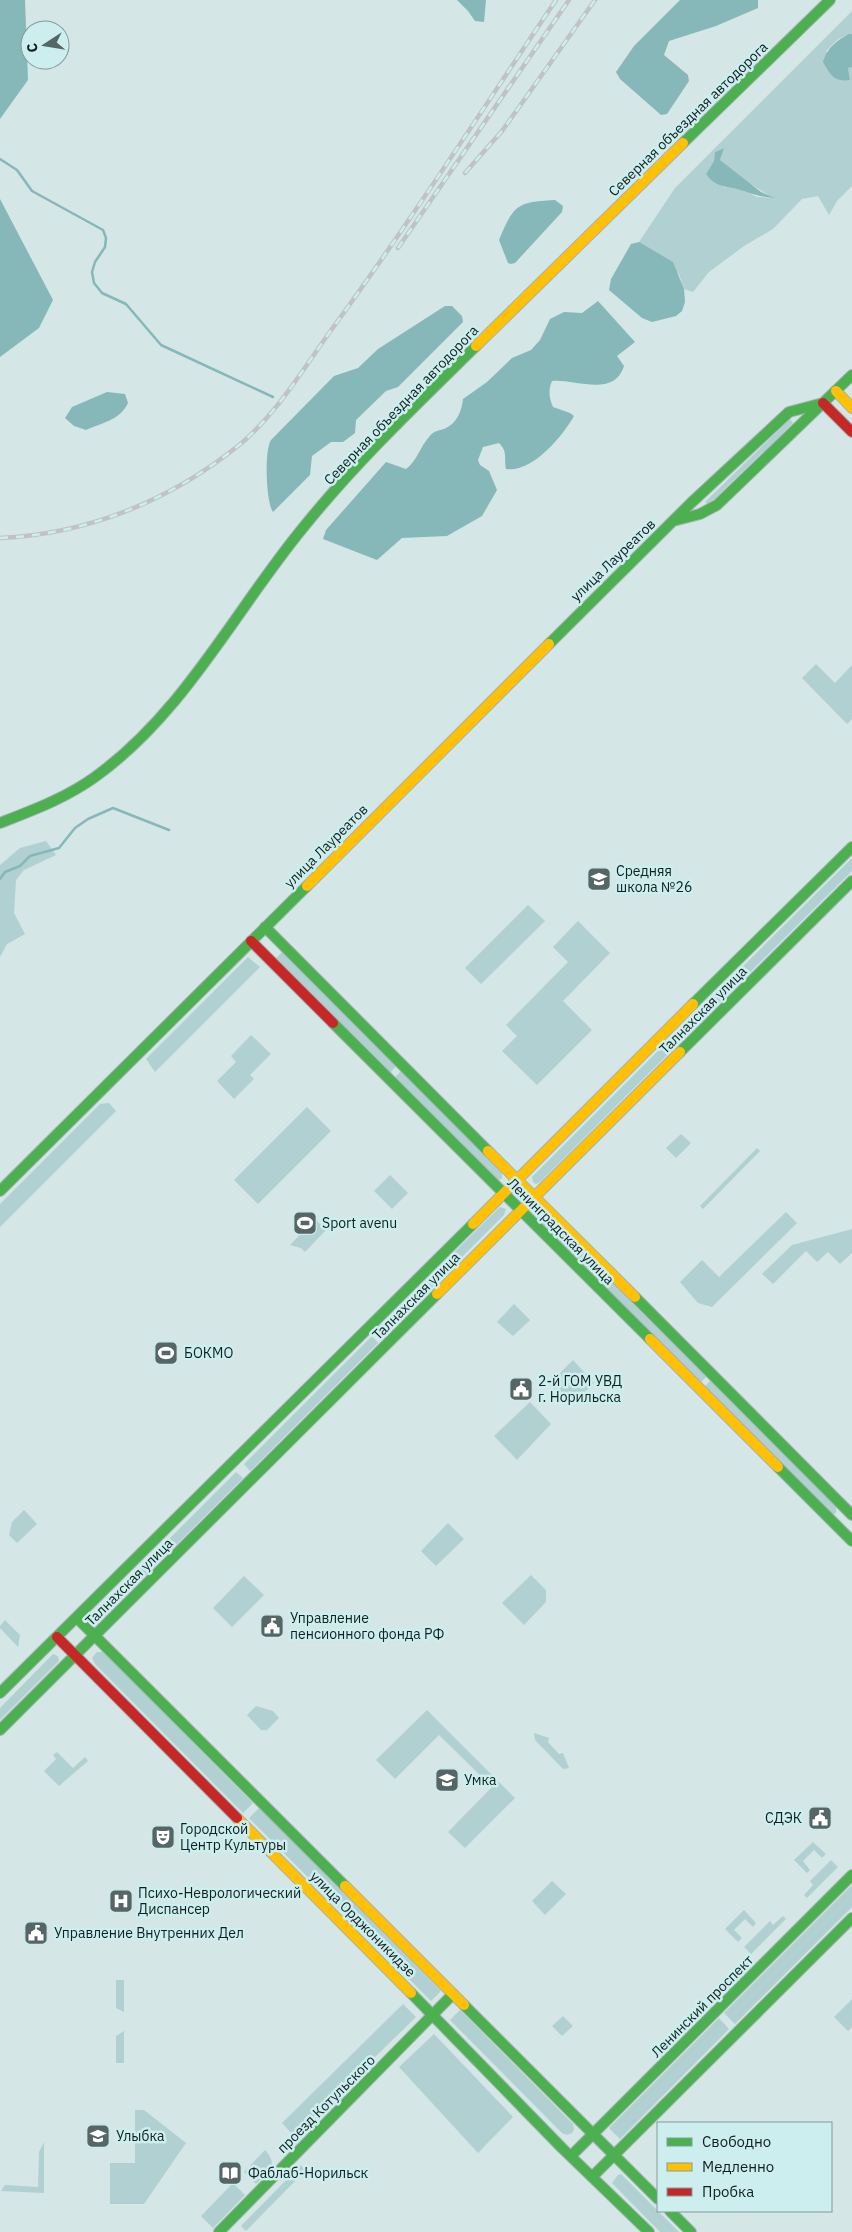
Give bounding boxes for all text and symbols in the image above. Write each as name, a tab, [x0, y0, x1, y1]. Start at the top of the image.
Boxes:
north arrow	[20, 20, 70, 70]
street label: Северная объездная автодорога	[604, 38, 772, 200]
text: С	[23, 41, 42, 54]
street label: Северная объездная автодорога	[320, 321, 482, 489]
street label: улица Лауреатов	[567, 515, 659, 605]
street label: улица Лауреатов	[280, 800, 372, 892]
place label: Средняя школа №26	[616, 862, 692, 896]
school or university icon: Средняя школа №26	[586, 866, 612, 892]
street label: Талнахская улица	[655, 962, 751, 1058]
street label: Ленинградская улица	[504, 1174, 619, 1289]
sports icon: Sport avenu	[292, 1210, 318, 1236]
place label: Sport avenu	[322, 1214, 397, 1232]
street label: Талнахская улица	[368, 1248, 464, 1344]
sports icon: БОКМО	[153, 1340, 179, 1366]
place label: БОКМО	[184, 1344, 233, 1362]
place label: 2-й ГОМ УВД г. Норильска	[538, 1372, 622, 1406]
public building icon: 2-й ГОМ УВД г. Норильска	[508, 1376, 534, 1402]
street label: Талнахская улица	[81, 1534, 177, 1630]
place label: Управление пенсионного фонда РФ	[290, 1609, 445, 1643]
public building icon: Управление пенсионного фонда РФ	[259, 1613, 285, 1639]
school or university icon: Умка	[434, 1767, 460, 1793]
place label: Умка	[464, 1771, 497, 1789]
public building icon: СДЭК	[807, 1805, 833, 1831]
place label: СДЭК	[765, 1809, 802, 1827]
place label: Городской Центр Культуры	[180, 1820, 286, 1854]
theatre icon: Городской Центр Культуры	[150, 1824, 176, 1850]
street label: улица Орджоникидзе	[306, 1867, 420, 1981]
place label: Психо-Неврологический Диспансер	[138, 1884, 301, 1918]
hospital icon: Психо-Неврологический Диспансер	[108, 1888, 134, 1914]
public building icon: Управление Внутренних Дел	[23, 1920, 49, 1946]
place label: Управление Внутренних Дел	[54, 1924, 244, 1942]
street label: Ленинский проспект	[647, 1951, 757, 2061]
street label: проезд Котульского	[273, 2051, 379, 2157]
legend	[657, 2122, 832, 2212]
school or university icon: Улыбка	[85, 2123, 111, 2149]
place label: Улыбка	[116, 2127, 165, 2145]
text: Свободно	[702, 2132, 771, 2151]
text: Медленно	[702, 2157, 774, 2176]
library icon: Фаблаб-Норильск	[217, 2160, 243, 2186]
place label: Фаблаб-Норильск	[248, 2164, 369, 2182]
text: Пробка	[702, 2182, 754, 2201]

